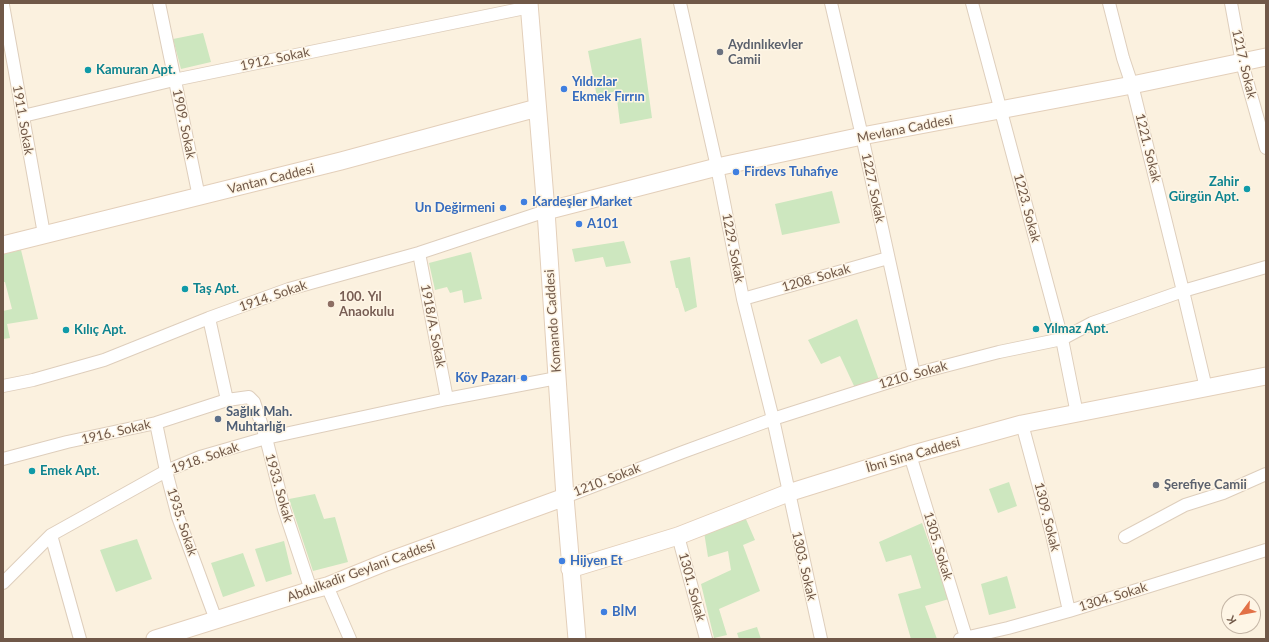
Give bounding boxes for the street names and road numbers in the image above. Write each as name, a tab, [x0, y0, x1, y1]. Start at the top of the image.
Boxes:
street label: 1217. Sokak	[1228, 28, 1260, 100]
street label: 1912. Sokak	[239, 44, 311, 74]
street label: 1911. Sokak	[9, 84, 37, 156]
street label: 1909. Sokak	[169, 88, 199, 160]
street label: Mevlana Caddesi	[856, 112, 954, 146]
street label: 1221. Sokak	[1132, 112, 1164, 184]
street label: 1227. Sokak	[858, 152, 888, 224]
street label: Vantan Caddesi	[226, 161, 316, 197]
street label: 1223. Sokak	[1010, 172, 1044, 244]
street label: 1229. Sokak	[719, 212, 747, 284]
street label: 1208. Sokak	[780, 261, 852, 295]
street label: Komando Caddesi	[542, 269, 564, 373]
street label: 1914. Sokak	[237, 277, 309, 315]
street label: 1918/A. Sokak	[417, 283, 449, 369]
street label: 1210. Sokak	[877, 358, 949, 392]
street label: 1916. Sokak	[80, 416, 152, 448]
street label: İbni Sina Caddesi	[864, 434, 962, 476]
street label: 1918. Sokak	[169, 439, 241, 477]
street label: 1933. Sokak	[262, 452, 296, 524]
street label: 1210. Sokak	[571, 460, 643, 500]
street label: 1309. Sokak	[1031, 481, 1063, 553]
street label: 1935. Sokak	[164, 486, 200, 558]
street label: 1305. Sokak	[920, 510, 956, 582]
street label: 1303. Sokak	[788, 530, 820, 602]
street label: Abdulkadir Geylani Caddesi	[285, 537, 437, 605]
street label: 1301. Sokak	[675, 551, 709, 623]
street label: 1304. Sokak	[1077, 579, 1149, 615]

